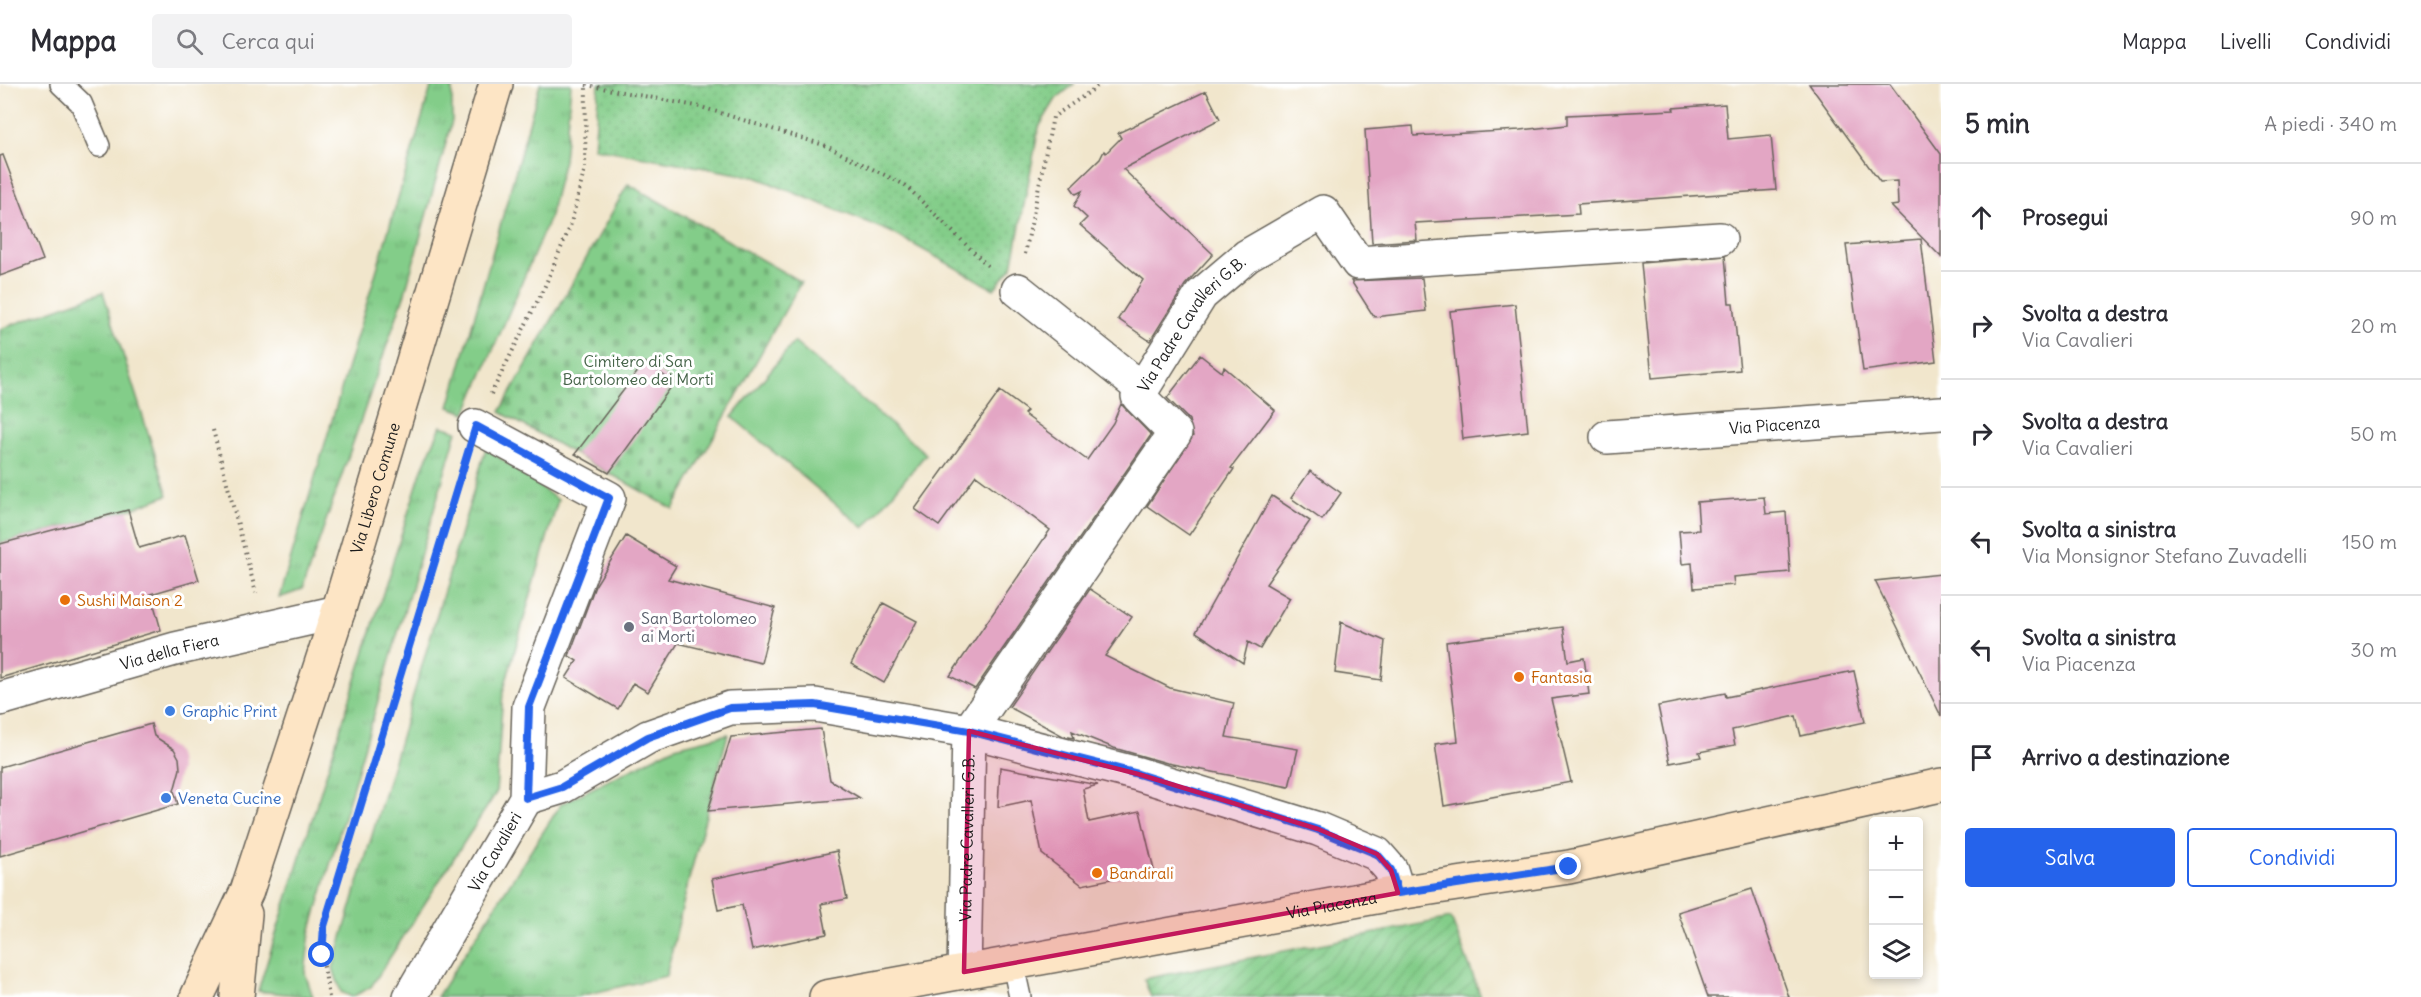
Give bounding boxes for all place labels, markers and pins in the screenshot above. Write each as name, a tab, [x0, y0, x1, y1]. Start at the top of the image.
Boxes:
place label: Sushi Maison 2	[77, 590, 183, 610]
marker: Sushi Maison 2	[58, 593, 72, 607]
place label: San Bartolomeo ai Morti	[641, 608, 757, 646]
marker: San Bartolomeo ai Morti	[622, 620, 636, 634]
place label: Fantasia	[1531, 667, 1592, 687]
marker: Fantasia	[1512, 670, 1526, 684]
place label: Graphic Print	[182, 701, 278, 721]
marker: Graphic Print	[163, 704, 177, 718]
place label: Veneta Cucine	[178, 788, 281, 808]
marker: Veneta Cucine	[159, 791, 173, 805]
place label: Bandirali	[1109, 863, 1174, 883]
marker: Bandirali	[1090, 866, 1104, 880]

